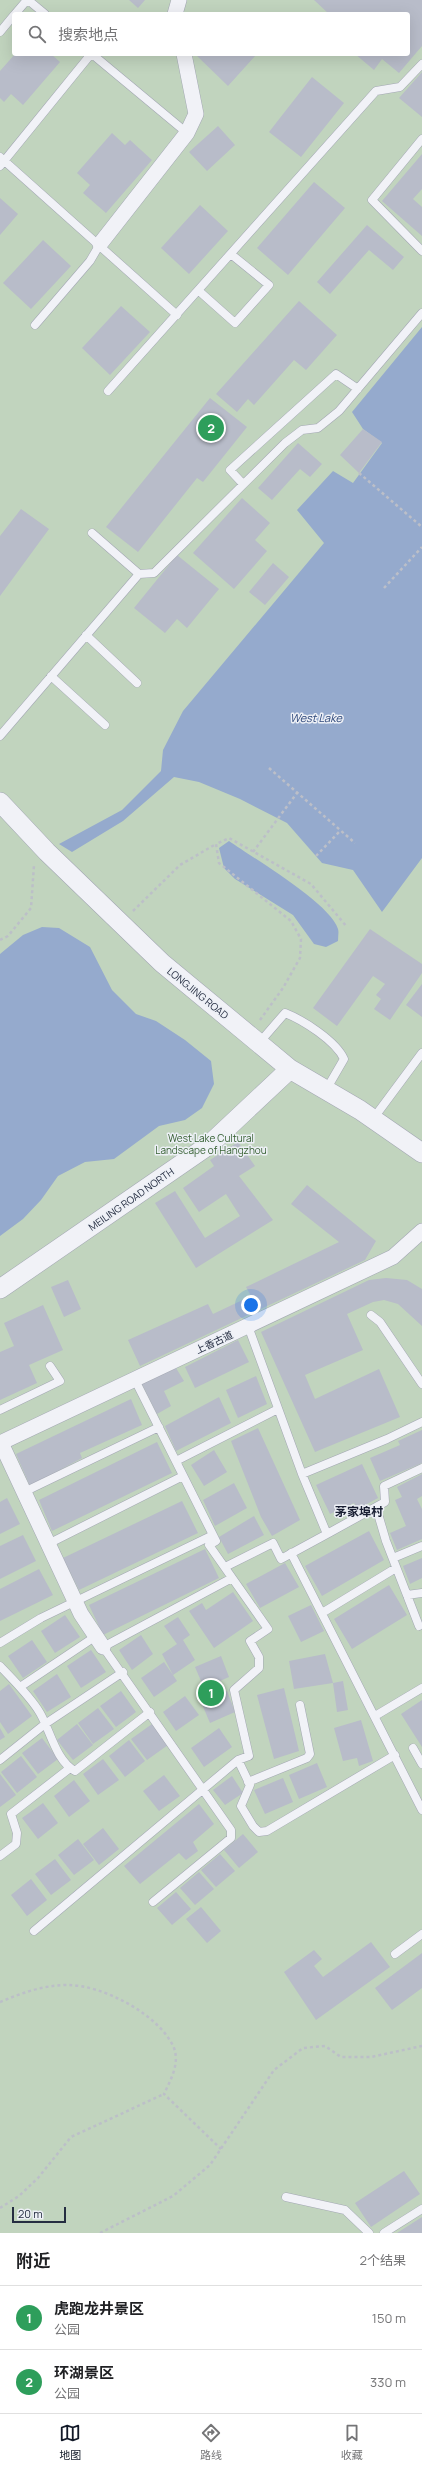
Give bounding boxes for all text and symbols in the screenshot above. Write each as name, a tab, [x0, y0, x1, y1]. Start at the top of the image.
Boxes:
search box	[12, 12, 410, 56]
icon: search	[26, 23, 48, 45]
text: 搜索地点	[58, 24, 118, 45]
pin: 2	[198, 413, 224, 443]
water label: West Lake	[290, 710, 343, 725]
street label: LONGJING ROAD	[164, 964, 232, 1022]
park label: West Lake Cultural Landscape of Hangzhou	[155, 1131, 267, 1157]
street label: MEILING ROAD NORTH	[85, 1164, 177, 1234]
your location	[241, 1295, 261, 1315]
street label: 上香古道	[193, 1327, 235, 1357]
district label: 茅家埠村	[335, 1503, 383, 1520]
pin: 1	[198, 1678, 224, 1708]
scale bar	[12, 2205, 66, 2224]
text: 20 m	[18, 2206, 43, 2221]
text: 附近	[16, 2249, 50, 2272]
text: 2个结果	[360, 2251, 406, 2269]
text: 虎跑龙井景区	[54, 2298, 144, 2319]
text: 1	[26, 2309, 32, 2327]
text: 150 m	[372, 2309, 406, 2327]
text: 公园	[54, 2320, 80, 2338]
text: 环湖景区	[54, 2362, 114, 2383]
text: 2	[25, 2373, 33, 2391]
text: 330 m	[370, 2373, 406, 2391]
text: 公园	[54, 2384, 80, 2402]
tab: 地图	[59, 2422, 81, 2462]
tab: 路线	[200, 2422, 222, 2462]
tab: 收藏	[341, 2422, 363, 2462]

